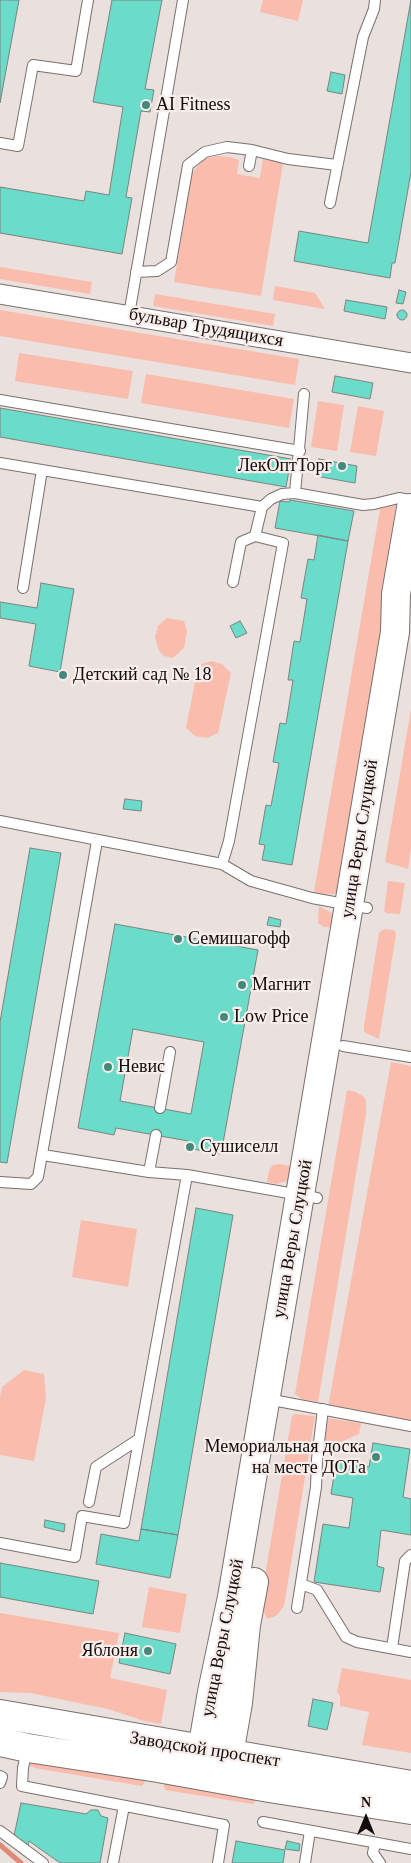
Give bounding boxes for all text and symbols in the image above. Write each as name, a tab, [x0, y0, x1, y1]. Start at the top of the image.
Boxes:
place label: AI Fitness	[156, 94, 231, 116]
marker: AI Fitness	[140, 99, 152, 111]
street label: бульвар Трудящихся	[127, 304, 285, 352]
place label: ЛекОптТорг	[238, 455, 332, 477]
marker: ЛекОптТорг	[336, 460, 348, 472]
place label: Детский сад № 18	[73, 664, 212, 686]
marker: Детский сад № 18	[57, 669, 69, 681]
street label: улица Веры Слуцкой	[337, 758, 383, 920]
place label: Семишагофф	[188, 928, 290, 950]
marker: Семишагофф	[172, 933, 184, 945]
place label: Магнит	[252, 974, 311, 996]
marker: Магнит	[236, 979, 248, 991]
place label: Low Price	[234, 1006, 308, 1028]
marker: Low Price	[218, 1011, 230, 1023]
place label: Невис	[118, 1056, 165, 1078]
marker: Невис	[102, 1061, 114, 1073]
place label: Сушиселл	[200, 1136, 278, 1158]
marker: Сушиселл	[184, 1141, 196, 1153]
street label: улица Веры Слуцкой	[268, 1158, 318, 1320]
place label: Мемориальная доска на месте ДОТа	[204, 1436, 366, 1478]
marker: Мемориальная доска на месте ДОТа	[370, 1451, 382, 1463]
street label: улица Веры Слуцкой	[197, 1557, 249, 1719]
place label: Яблоня	[81, 1640, 138, 1662]
marker: Яблоня	[142, 1645, 154, 1657]
street label: Заводской проспект	[128, 1727, 282, 1773]
north arrow	[341, 1793, 391, 1843]
text: N	[361, 1795, 371, 1810]

